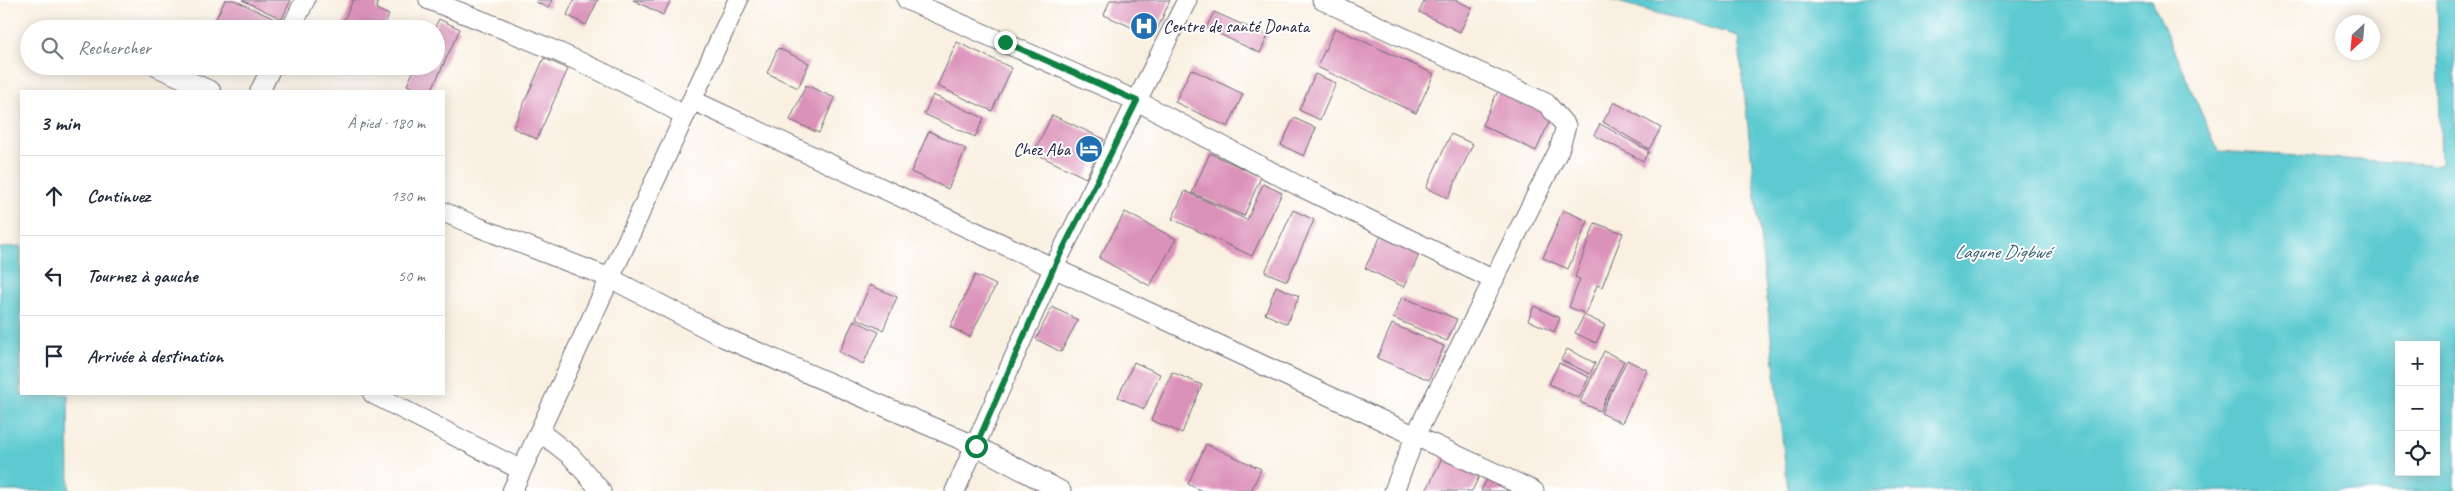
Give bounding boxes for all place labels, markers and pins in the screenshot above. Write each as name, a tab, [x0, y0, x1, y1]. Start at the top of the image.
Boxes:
hospital icon: Centre de santé Donata	[1129, 11, 1159, 41]
place label: Centre de santé Donata	[1163, 15, 1311, 37]
hotel icon: Chez Aba	[1074, 134, 1104, 164]
place label: Chez Aba	[1013, 138, 1072, 160]

